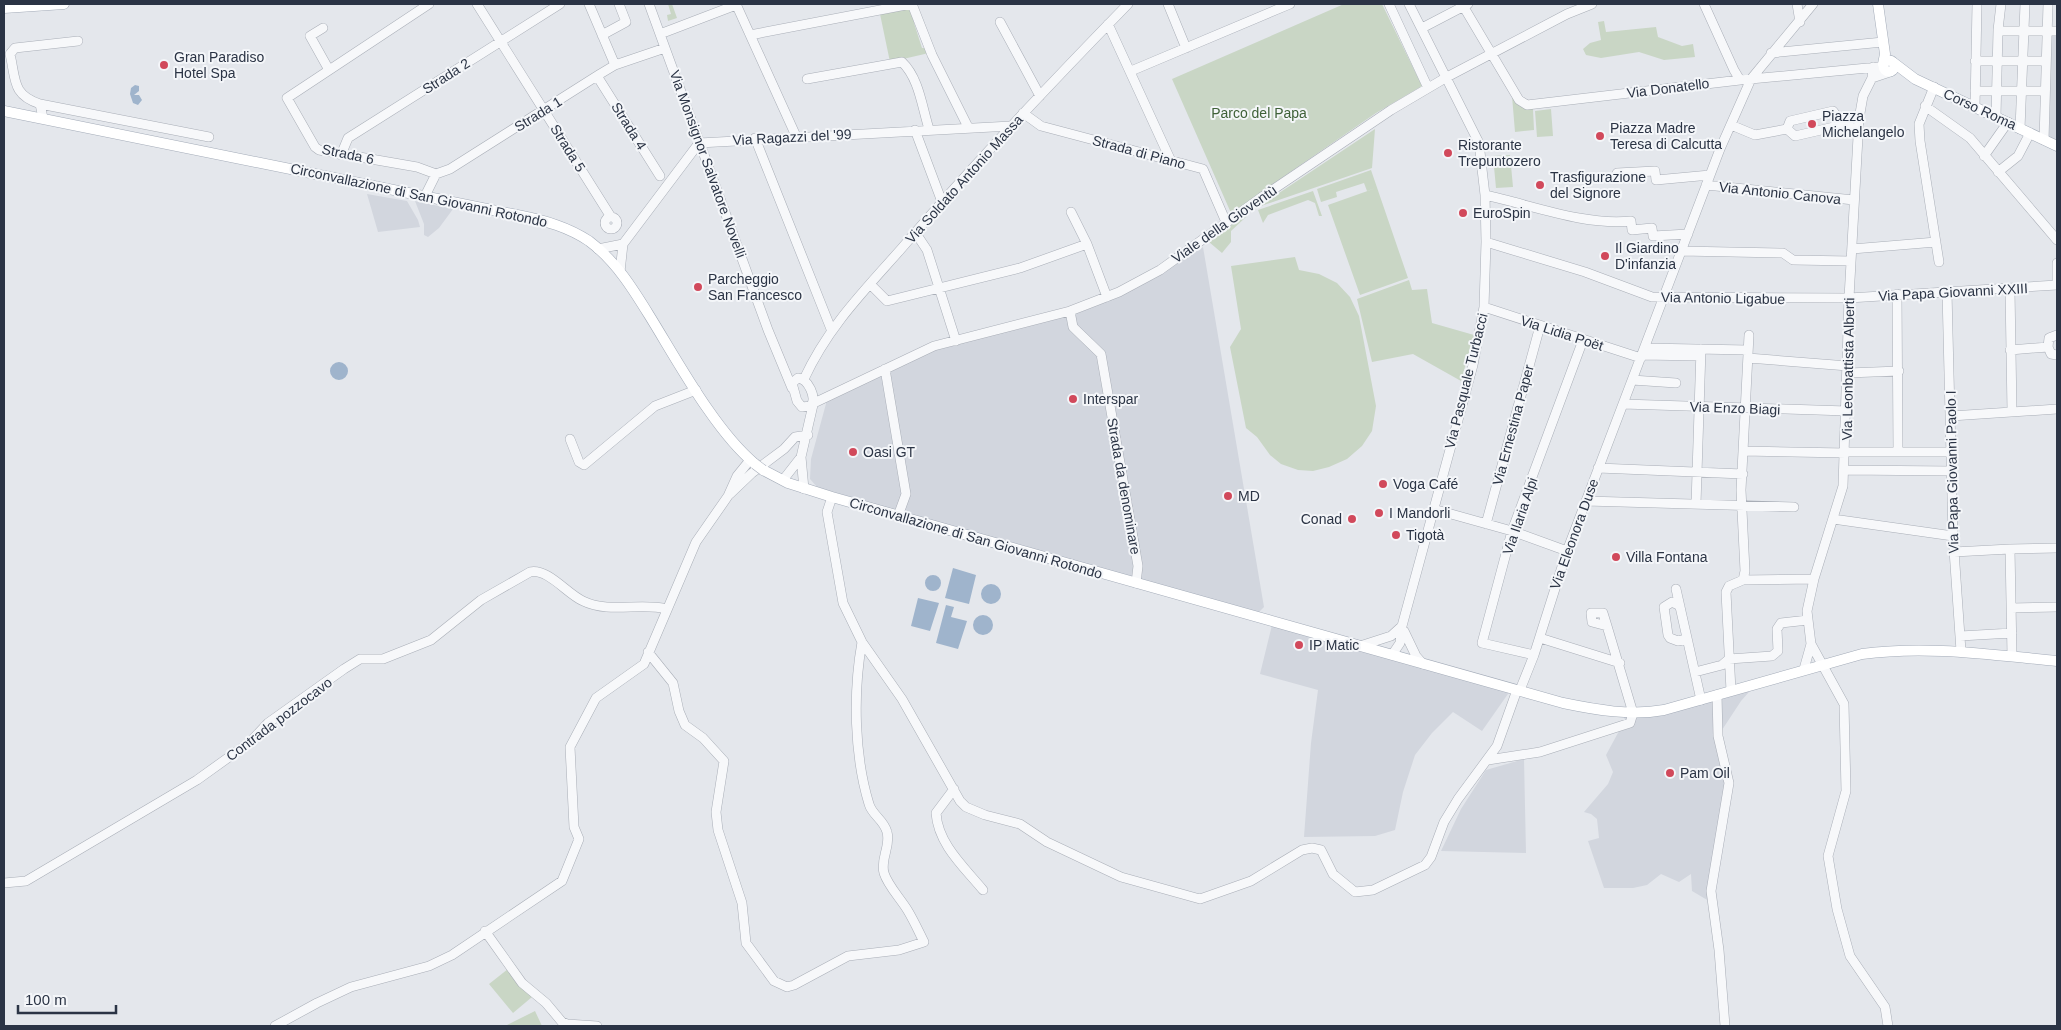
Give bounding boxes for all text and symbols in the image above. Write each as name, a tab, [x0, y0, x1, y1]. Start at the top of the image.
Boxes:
place label: Gran Paradiso Hotel Spa	[174, 49, 264, 81]
street label: Strada 2	[419, 55, 473, 97]
marker: Gran Paradiso Hotel Spa	[158, 59, 170, 71]
street label: Via Monsignor Salvatore Novelli	[667, 68, 749, 260]
street label: Via Donatello	[1626, 75, 1710, 101]
street label: Corso Roma	[1941, 85, 2019, 133]
street label: Strada 1	[511, 93, 565, 135]
street label: Strada 4	[608, 99, 650, 153]
park label: Parco del Papa	[1211, 105, 1307, 121]
place label: Piazza Michelangelo	[1822, 108, 1905, 140]
street label: Via Soldato Antonio Massa	[902, 111, 1026, 246]
marker: Piazza Michelangelo	[1806, 118, 1818, 130]
place label: Piazza Madre Teresa di Calcutta	[1610, 120, 1722, 152]
street label: Strada 5	[547, 121, 589, 175]
street label: Via Ragazzi del '99	[732, 126, 852, 148]
marker: Piazza Madre Teresa di Calcutta	[1594, 130, 1606, 142]
street label: Strada di Piano	[1091, 132, 1188, 172]
place label: Ristorante Trepuntozero	[1458, 137, 1541, 169]
street label: Strada 6	[320, 141, 376, 167]
marker: Ristorante Trepuntozero	[1442, 147, 1454, 159]
street label: Circonvallazione di San Giovanni Rotondo	[289, 160, 549, 230]
place label: Trasfigurazione del Signore	[1550, 169, 1646, 201]
marker: Trasfigurazione del Signore	[1534, 179, 1546, 191]
street label: Via Antonio Canova	[1718, 179, 1842, 207]
street label: Viale della Gioventù	[1169, 182, 1279, 266]
place label: EuroSpin	[1473, 205, 1531, 221]
marker: EuroSpin	[1457, 207, 1469, 219]
place label: Il Giardino D'infanzia	[1615, 240, 1679, 272]
marker: Il Giardino D'infanzia	[1599, 250, 1611, 262]
place label: Parcheggio San Francesco	[708, 271, 802, 303]
street label: Via Papa Giovanni XXIII	[1878, 280, 2028, 304]
marker: Parcheggio San Francesco	[692, 281, 704, 293]
street label: Via Antonio Ligabue	[1661, 289, 1785, 307]
street label: Via Leonbattista Alberti	[1839, 297, 1857, 441]
street label: Via Pasquale Turbacci	[1441, 312, 1491, 450]
street label: Via Lidia Poët	[1519, 312, 1606, 354]
street label: Via Ernestina Paper	[1489, 363, 1537, 487]
street label: Via Papa Giovanni Paolo I	[1943, 390, 1961, 554]
place label: Interspar	[1083, 391, 1139, 407]
marker: Interspar	[1067, 393, 1079, 405]
street label: Via Enzo Biagi	[1689, 398, 1781, 418]
street label: Strada da denominare	[1104, 416, 1144, 556]
place label: Oasi GT	[863, 444, 916, 460]
marker: Oasi GT	[847, 446, 859, 458]
street label: Via Ilaria Alpi	[1499, 475, 1541, 557]
place label: Voga Café	[1393, 476, 1459, 492]
street label: Via Eleonora Duse	[1547, 476, 1602, 591]
marker: Voga Café	[1377, 478, 1389, 490]
place label: MD	[1238, 488, 1260, 504]
marker: MD	[1222, 490, 1234, 502]
street label: Circonvallazione di San Giovanni Rotondo	[848, 494, 1104, 582]
place label: I Mandorli	[1389, 505, 1450, 521]
marker: I Mandorli	[1373, 507, 1385, 519]
place label: Conad	[1301, 511, 1342, 527]
marker: Conad	[1346, 513, 1358, 525]
place label: Tigotà	[1406, 527, 1445, 543]
marker: Tigotà	[1390, 529, 1402, 541]
place label: Villa Fontana	[1626, 549, 1708, 565]
marker: Villa Fontana	[1610, 551, 1622, 563]
place label: IP Matic	[1309, 637, 1359, 653]
marker: IP Matic	[1293, 639, 1305, 651]
street label: Contrada pozzocavo	[223, 674, 335, 764]
place label: Pam Oil	[1680, 765, 1730, 781]
marker: Pam Oil	[1664, 767, 1676, 779]
scale bar	[18, 982, 115, 1014]
text: 100 m	[25, 991, 67, 1008]

